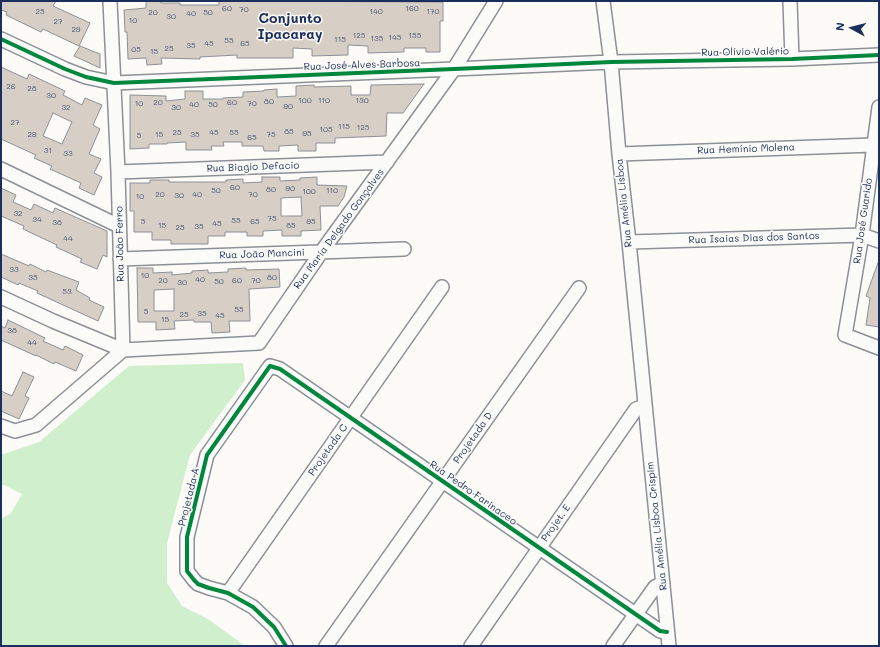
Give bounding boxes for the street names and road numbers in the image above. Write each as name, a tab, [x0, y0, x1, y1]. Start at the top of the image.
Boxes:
street label: Rua Olívio Valério	[701, 45, 789, 59]
street label: Rua José Alves Barbosa	[303, 57, 421, 73]
street label: Rua Hemínio Molena	[697, 141, 795, 157]
street label: Rua Amélia Lisboa	[613, 158, 635, 248]
street label: Rua Biagio Defacio	[206, 159, 300, 175]
street label: Rua Maria Delgado Gonçalves	[291, 166, 387, 292]
street label: Rua José Guarido	[851, 177, 875, 265]
street label: Rua João Ferro	[113, 206, 127, 282]
street label: Rua Isaias Dias dos Santos	[688, 230, 820, 246]
street label: Rua João Mancini	[219, 247, 305, 261]
street label: Projetada D	[451, 410, 495, 466]
street label: Projetada C	[306, 422, 350, 478]
street label: Rua Pedro Farinaceo	[427, 458, 519, 528]
street label: Rua Amélia Lisboa Crispim	[644, 461, 670, 591]
street label: Projetada A	[176, 466, 202, 528]
street label: Projet. E	[539, 502, 573, 544]

